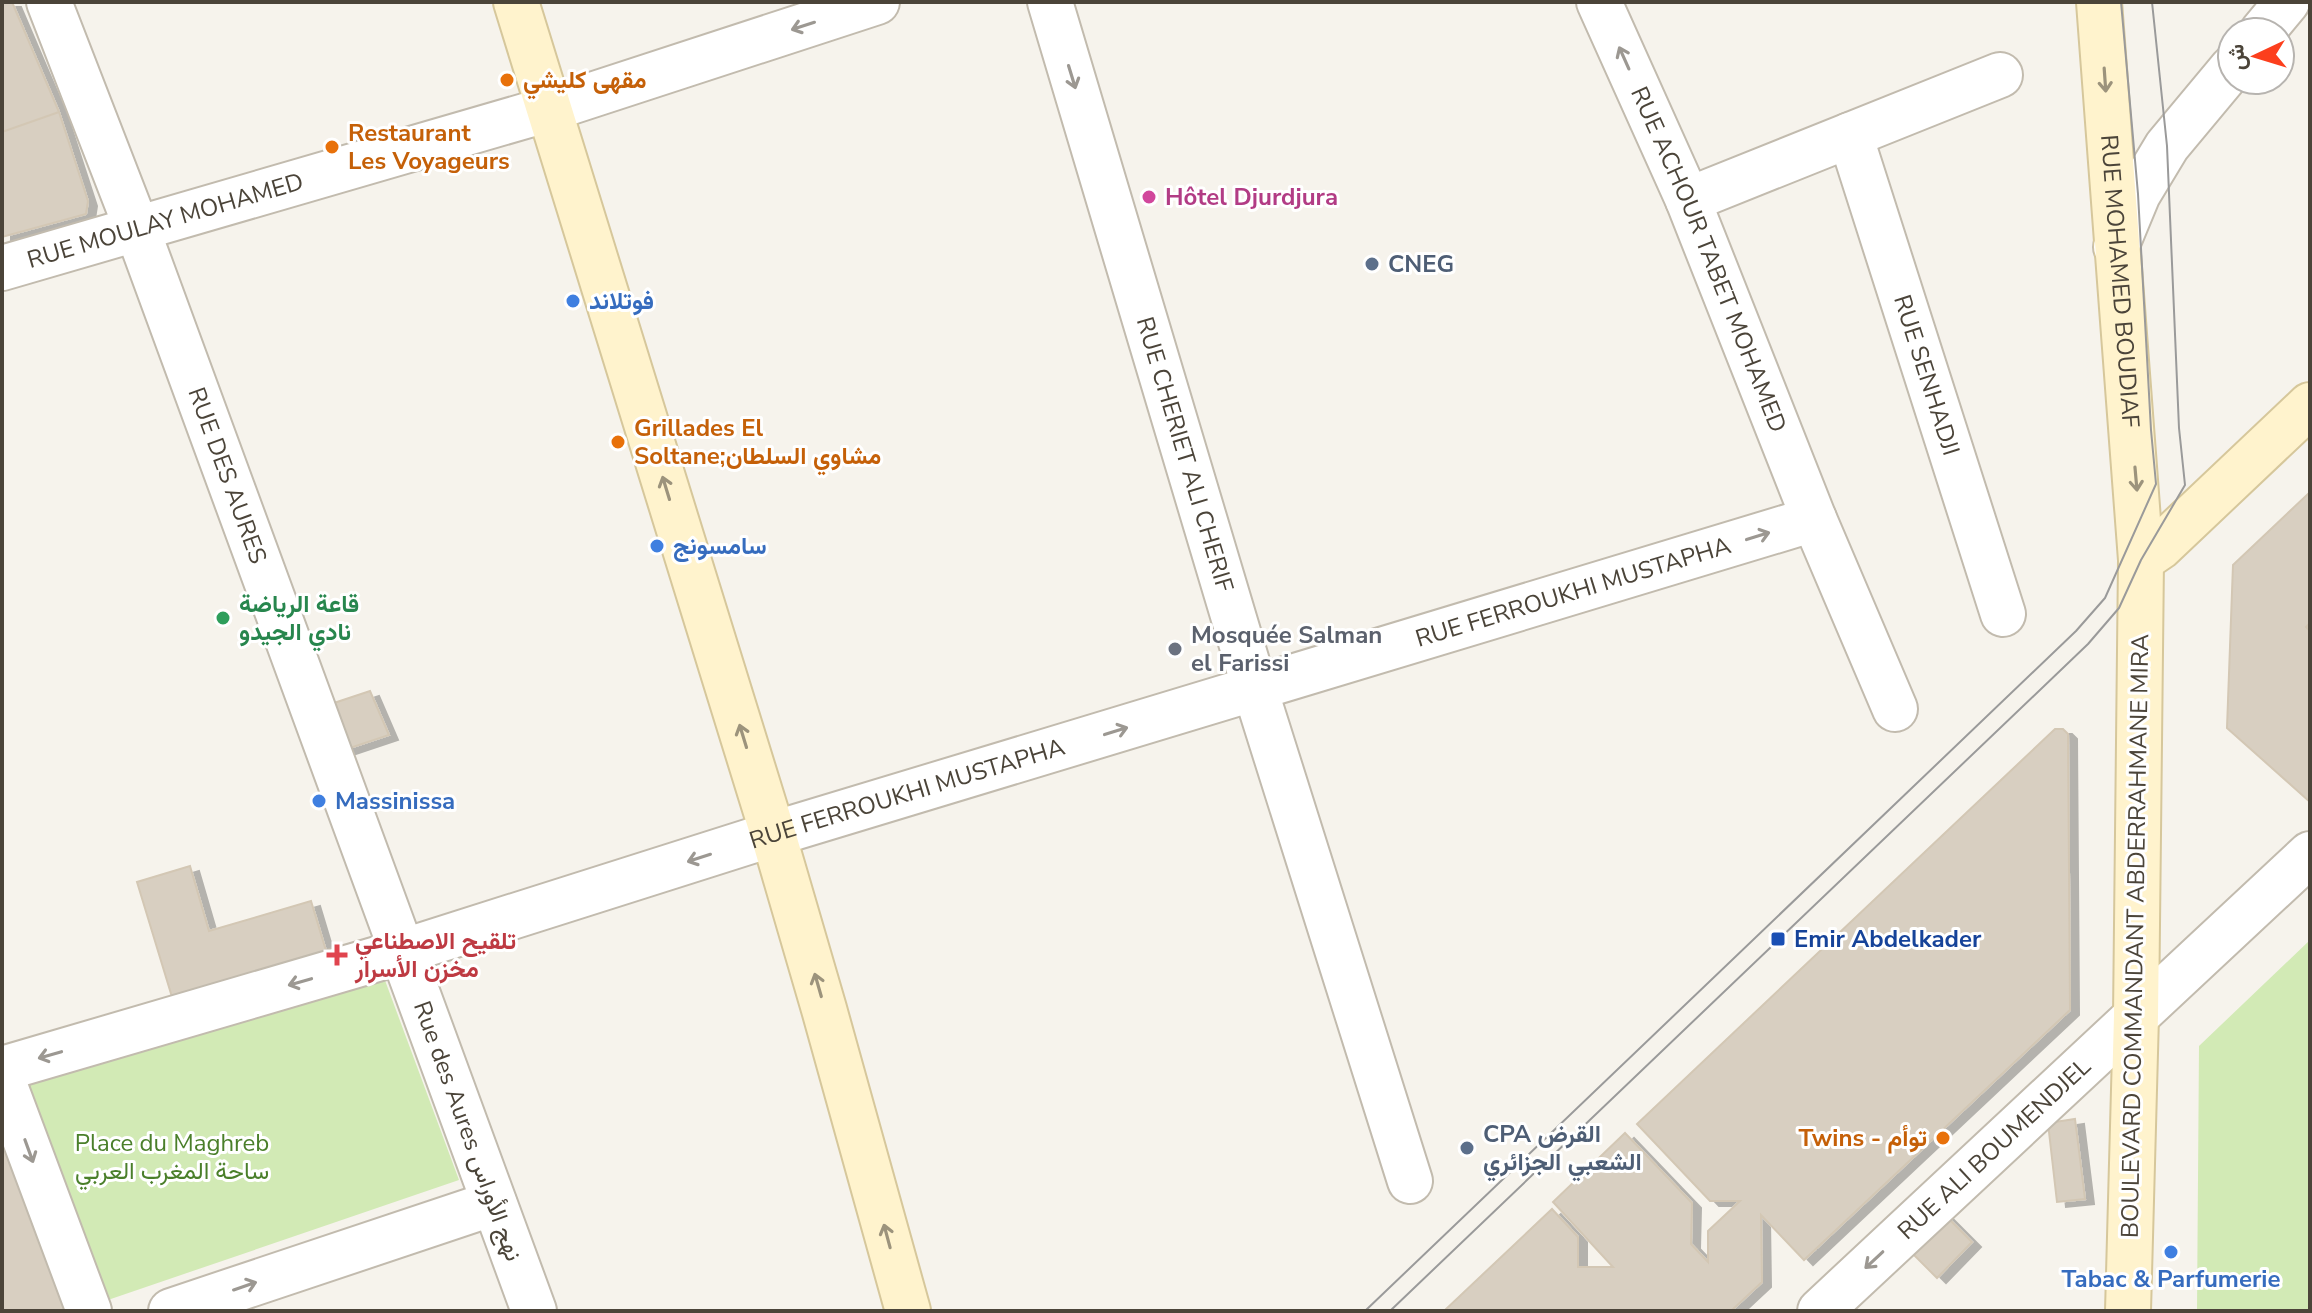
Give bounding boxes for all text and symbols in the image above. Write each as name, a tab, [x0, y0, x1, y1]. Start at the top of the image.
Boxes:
north arrow	[2216, 16, 2296, 96]
one-way arrow	[790, 20, 815, 35]
text: ش	[2221, 43, 2253, 72]
one-way arrow	[1616, 47, 1631, 71]
one-way arrow	[1065, 63, 1080, 89]
place label: مقهى كليشي	[523, 64, 646, 100]
one-way arrow	[2098, 66, 2113, 93]
marker: مقهى كليشي	[498, 71, 516, 89]
street label: RUE ACHOUR TABET MOHAMED	[1623, 82, 1794, 437]
place label: Restaurant Les Voyageurs	[348, 117, 510, 177]
street label: RUE MOHAMED BOUDIAF	[2093, 134, 2147, 429]
marker: Restaurant Les Voyageurs	[323, 138, 341, 156]
street label: RUE MOULAY MOHAMED	[23, 165, 307, 276]
place label: Hôtel Djurdjura	[1165, 181, 1338, 213]
marker: Hôtel Djurdjura	[1140, 188, 1158, 206]
place label: CNEG	[1388, 248, 1454, 280]
marker: CNEG	[1363, 255, 1381, 273]
place label: فوتلاند	[589, 285, 654, 317]
street label: RUE SENHADJI	[1886, 291, 1967, 459]
marker: فوتلاند	[564, 292, 582, 310]
street label: RUE CHERIET ALI CHERIF	[1129, 313, 1241, 596]
street label: RUE DES AURES	[180, 383, 274, 568]
place label: Grillades El Soltane;مشاوي السلطان	[634, 412, 881, 476]
marker: Grillades El Soltane;مشاوي السلطان	[609, 433, 627, 451]
one-way arrow	[2129, 465, 2144, 492]
one-way arrow	[658, 476, 672, 501]
one-way arrow	[1745, 528, 1770, 542]
street label: RUE FERROUKHI MUSTAPHA	[1412, 529, 1735, 655]
place label: سامسونج	[673, 530, 767, 563]
marker: سامسونج	[648, 537, 666, 555]
place label: قاعة الرياضة نادي الجيدو	[239, 588, 359, 652]
marker: قاعة الرياضة نادي الجيدو	[214, 609, 232, 627]
place label: Mosquée Salman el Farissi	[1191, 619, 1382, 679]
street label: BOULEVARD COMMANDANT ABDERRAHMANE MIRA	[2114, 633, 2156, 1238]
marker: Mosquée Salman el Farissi	[1166, 640, 1184, 658]
one-way arrow	[1103, 723, 1128, 737]
one-way arrow	[735, 724, 750, 750]
street label: RUE FERROUKHI MUSTAPHA	[745, 731, 1069, 857]
place label: Massinissa	[335, 785, 455, 817]
marker: Massinissa	[310, 792, 328, 810]
one-way arrow	[686, 851, 711, 866]
place label: Emir Abdelkader	[1794, 923, 1982, 955]
place label: تلقيح الاصطناعي مخزن الأسرار	[354, 925, 516, 985]
marker: Emir Abdelkader	[1769, 930, 1787, 948]
marker: تلقيح الاصطناعي مخزن الأسرار	[326, 944, 348, 966]
one-way arrow	[809, 973, 824, 999]
one-way arrow	[287, 975, 313, 990]
street label: Rue des Aures نهج الأوراس	[405, 996, 530, 1266]
one-way arrow	[38, 1048, 64, 1063]
street label: RUE ALI BOUMENDJEL	[1891, 1051, 2097, 1247]
place label: CPA القرض الشعبي الجزائري	[1483, 1118, 1642, 1182]
place label: Twins - توأم	[1799, 1122, 1927, 1154]
park label: Place du Maghreb ساحة المغرب العربي	[75, 1127, 269, 1190]
marker: Twins - توأم	[1934, 1129, 1952, 1147]
one-way arrow	[23, 1138, 37, 1163]
marker: CPA القرض الشعبي الجزائري	[1458, 1139, 1476, 1157]
one-way arrow	[879, 1223, 894, 1249]
marker: Tabac & Parfumerie	[2162, 1243, 2180, 1261]
one-way arrow	[1865, 1251, 1885, 1269]
place label: Tabac & Parfumerie	[2062, 1263, 2280, 1295]
one-way arrow	[232, 1278, 257, 1293]

